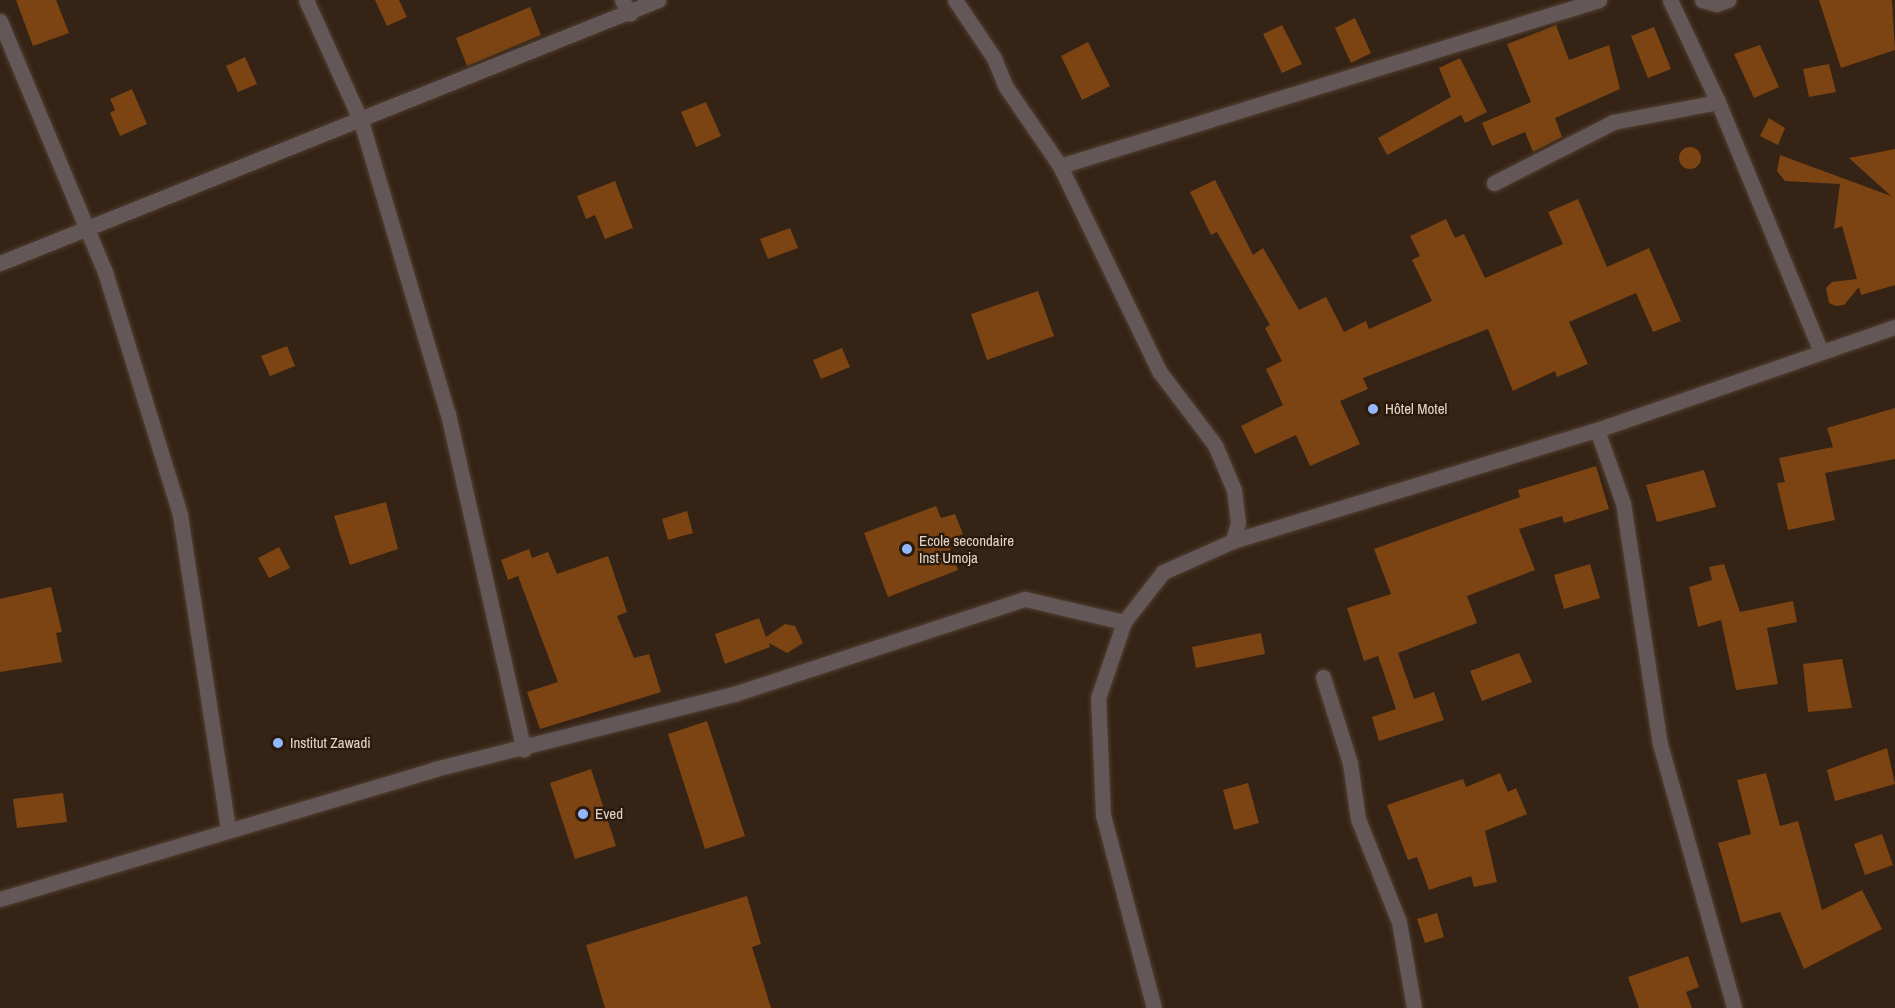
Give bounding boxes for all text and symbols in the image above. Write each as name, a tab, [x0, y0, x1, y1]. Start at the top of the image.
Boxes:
place label: Hôtel Motel	[1385, 400, 1447, 418]
marker: Hôtel Motel	[1366, 402, 1380, 416]
place label: Ecole secondaire Inst Umoja	[919, 531, 1014, 566]
marker: Ecole secondaire Inst Umoja	[900, 542, 914, 556]
place label: Institut Zawadi	[290, 734, 371, 752]
marker: Institut Zawadi	[271, 736, 285, 750]
place label: Eved	[595, 805, 623, 823]
marker: Eved	[576, 807, 590, 821]

